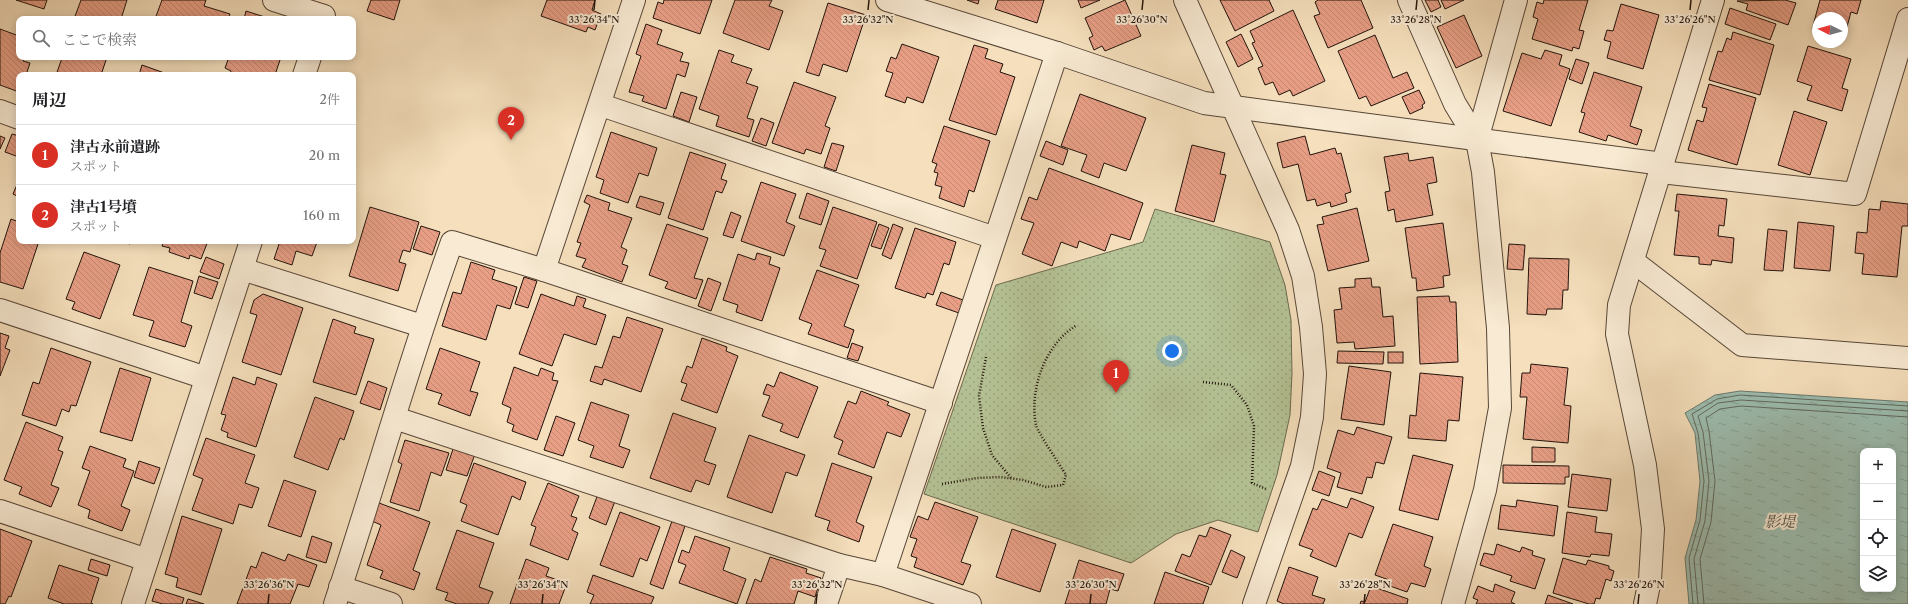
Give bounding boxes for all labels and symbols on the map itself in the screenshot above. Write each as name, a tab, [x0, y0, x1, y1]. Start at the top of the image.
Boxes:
north arrow	[1812, 12, 1848, 48]
text: 33°26'34"N	[568, 13, 620, 26]
text: 33°26'32"N	[842, 13, 894, 26]
text: 33°26'30"N	[1116, 13, 1168, 26]
text: 33°26'28"N	[1390, 13, 1442, 26]
text: 33°26'26"N	[1664, 13, 1716, 26]
pin: 2	[498, 107, 524, 140]
your location	[1162, 341, 1182, 361]
pin: 1	[1103, 360, 1129, 393]
water label: 影堤	[1765, 512, 1797, 531]
text: 33°26'36"N	[243, 578, 295, 591]
text: 33°26'34"N	[517, 578, 569, 591]
text: 33°26'32"N	[791, 578, 843, 591]
text: 33°26'30"N	[1065, 578, 1117, 591]
text: 33°26'28"N	[1339, 578, 1391, 591]
text: 33°26'26"N	[1613, 578, 1665, 591]

